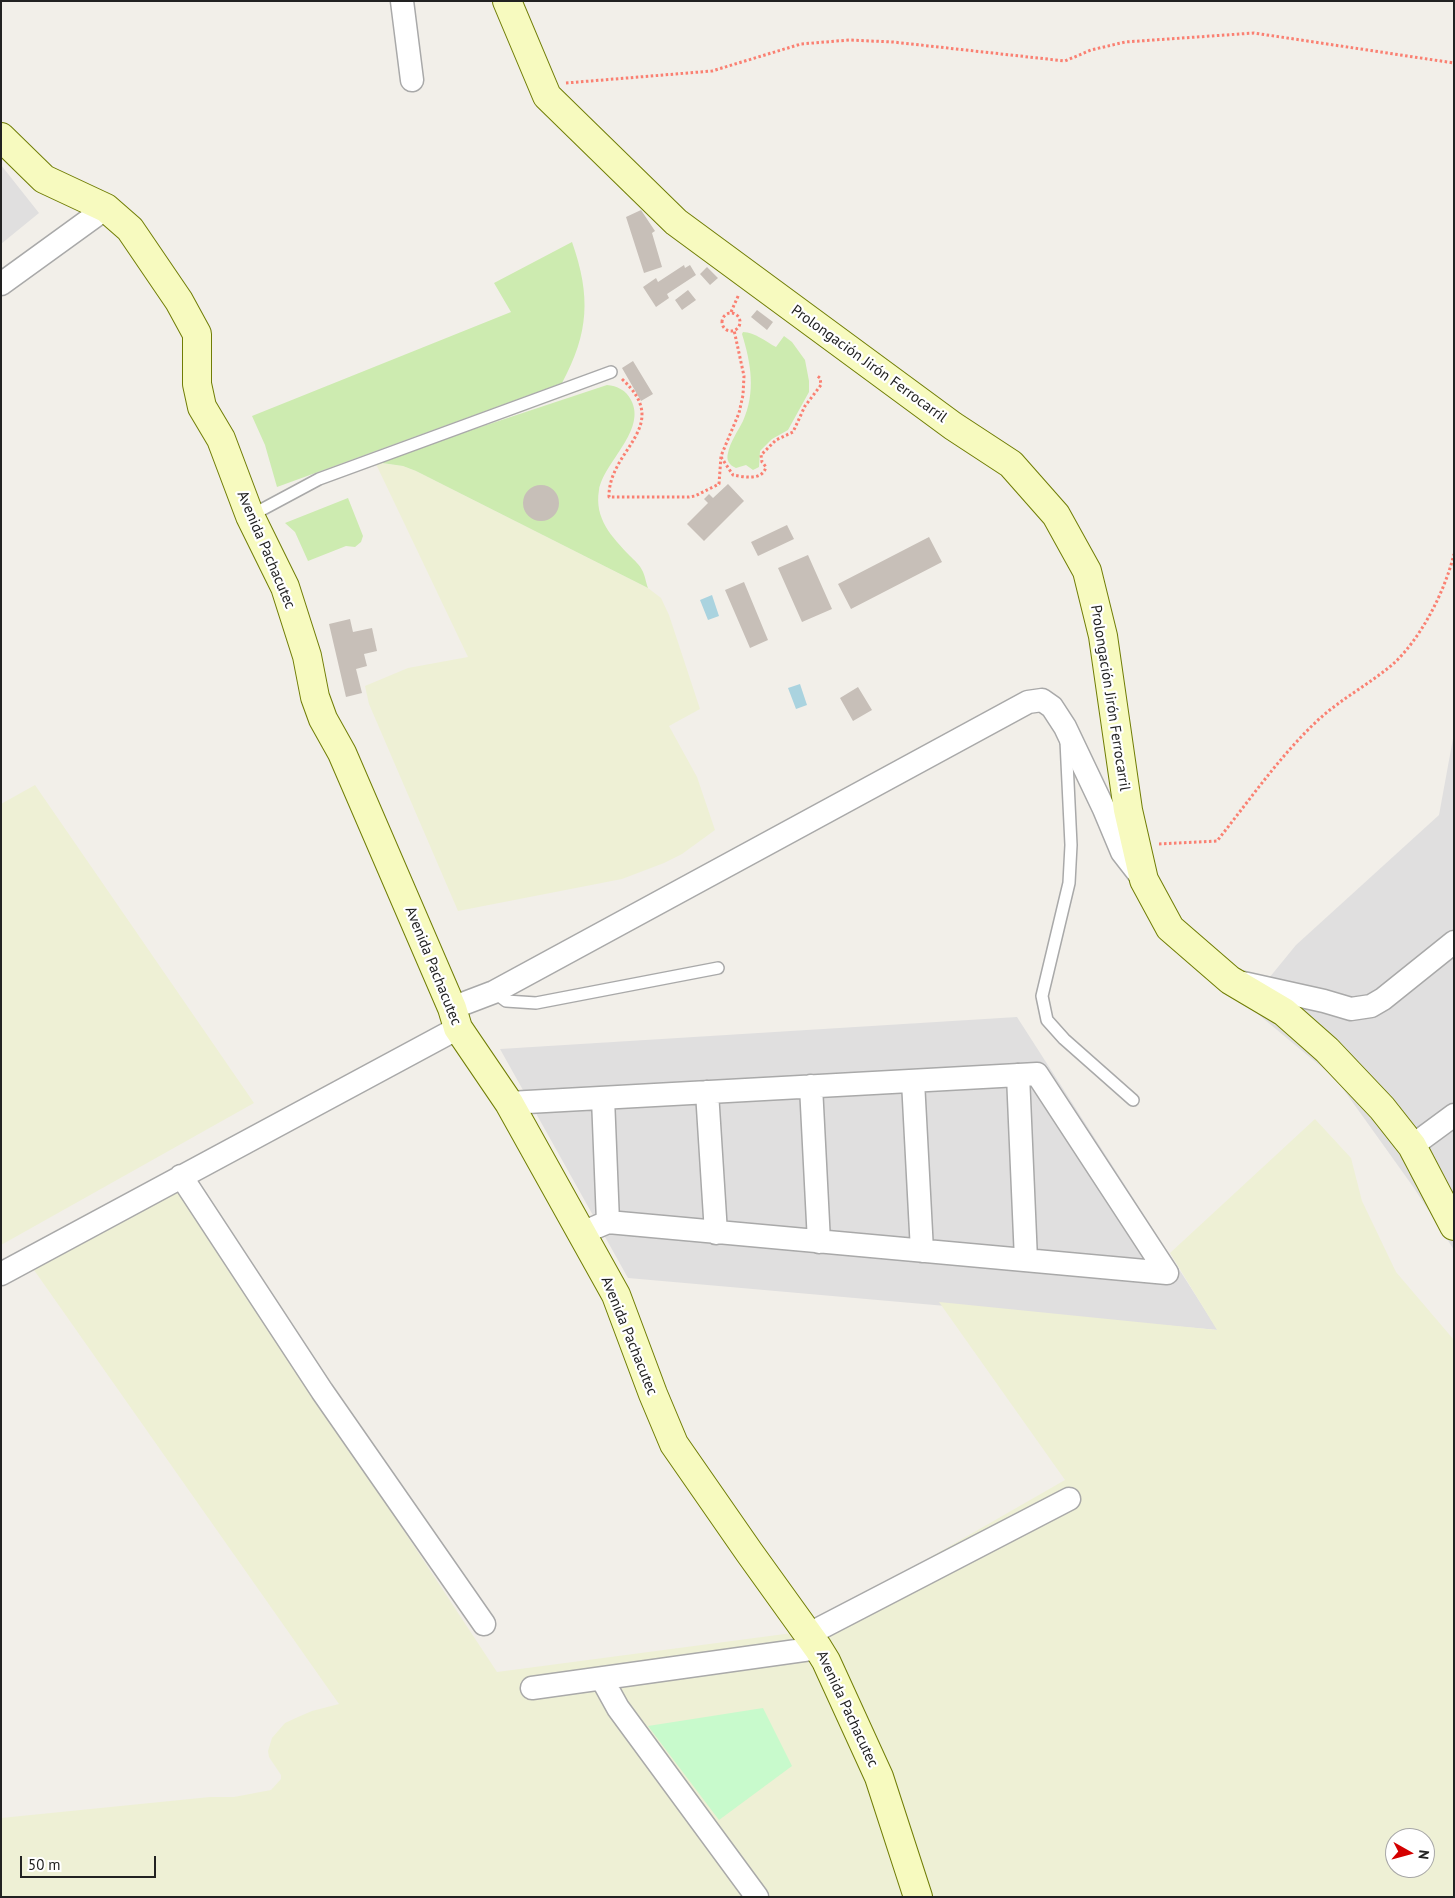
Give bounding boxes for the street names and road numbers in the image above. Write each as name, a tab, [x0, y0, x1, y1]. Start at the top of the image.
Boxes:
street label: Prolongación Jirón Ferrocarril	[788, 301, 950, 427]
street label: Avenida Pachacutec	[233, 488, 299, 612]
street label: Prolongación Jirón Ferrocarril	[1086, 604, 1134, 792]
street label: Avenida Pachacutec	[401, 904, 465, 1028]
street label: Avenida Pachacutec	[597, 1274, 661, 1398]
street label: Avenida Pachacutec	[812, 1648, 882, 1770]

